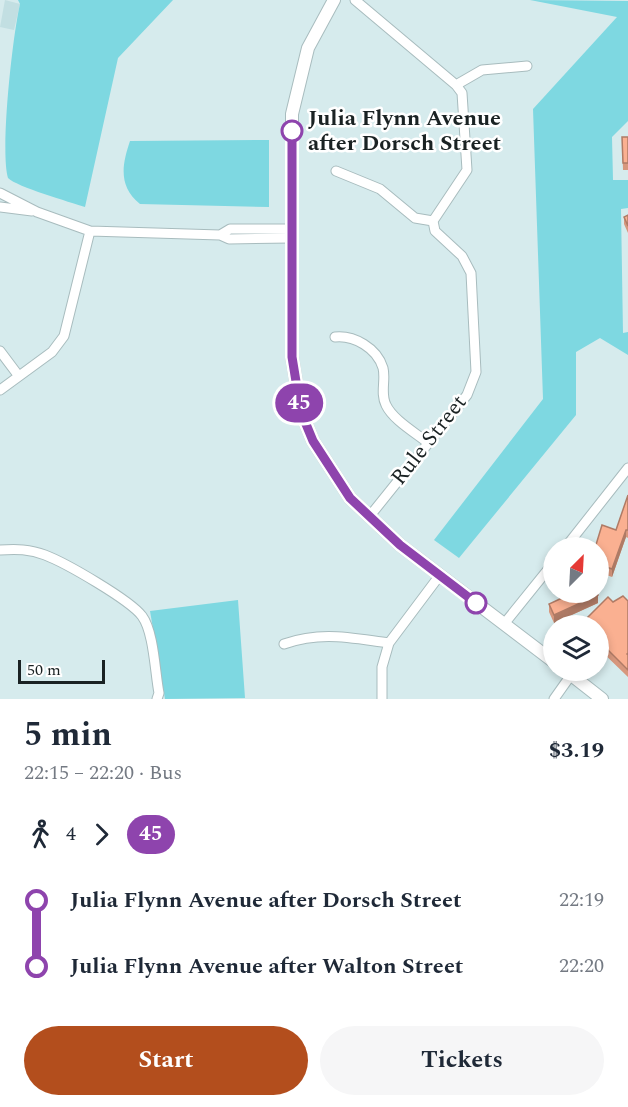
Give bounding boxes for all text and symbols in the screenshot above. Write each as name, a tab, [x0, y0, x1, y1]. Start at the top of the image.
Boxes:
place label: Julia Flynn Avenue after Dorsch Street	[308, 102, 501, 160]
marker: Julia Flynn Avenue after Dorsch Street	[281, 120, 303, 142]
line badge: 45	[272, 384, 326, 422]
text: 45	[287, 387, 311, 419]
street label: Rule Street	[383, 387, 475, 492]
north arrow	[543, 537, 609, 603]
map controls	[543, 537, 609, 681]
unlabelled marker	[465, 592, 487, 614]
button: layers	[543, 615, 609, 681]
scale bar	[18, 657, 105, 684]
text: 50 m	[27, 658, 61, 682]
text: 5 min	[24, 710, 112, 760]
text: $3.19	[549, 734, 604, 767]
text: 22:15 – 22:20 · Bus	[24, 758, 182, 788]
icon: walk	[24, 818, 57, 851]
icon: forward	[85, 818, 118, 851]
text: 45	[139, 818, 163, 850]
text: 4	[66, 819, 76, 849]
text: Julia Flynn Avenue after Dorsch Street	[70, 884, 462, 917]
text: 22:19	[559, 885, 604, 915]
text: Julia Flynn Avenue after Walton Street	[70, 950, 463, 983]
text: 22:20	[559, 951, 604, 981]
button: Start	[24, 1026, 308, 1095]
button: Tickets	[320, 1026, 604, 1095]

